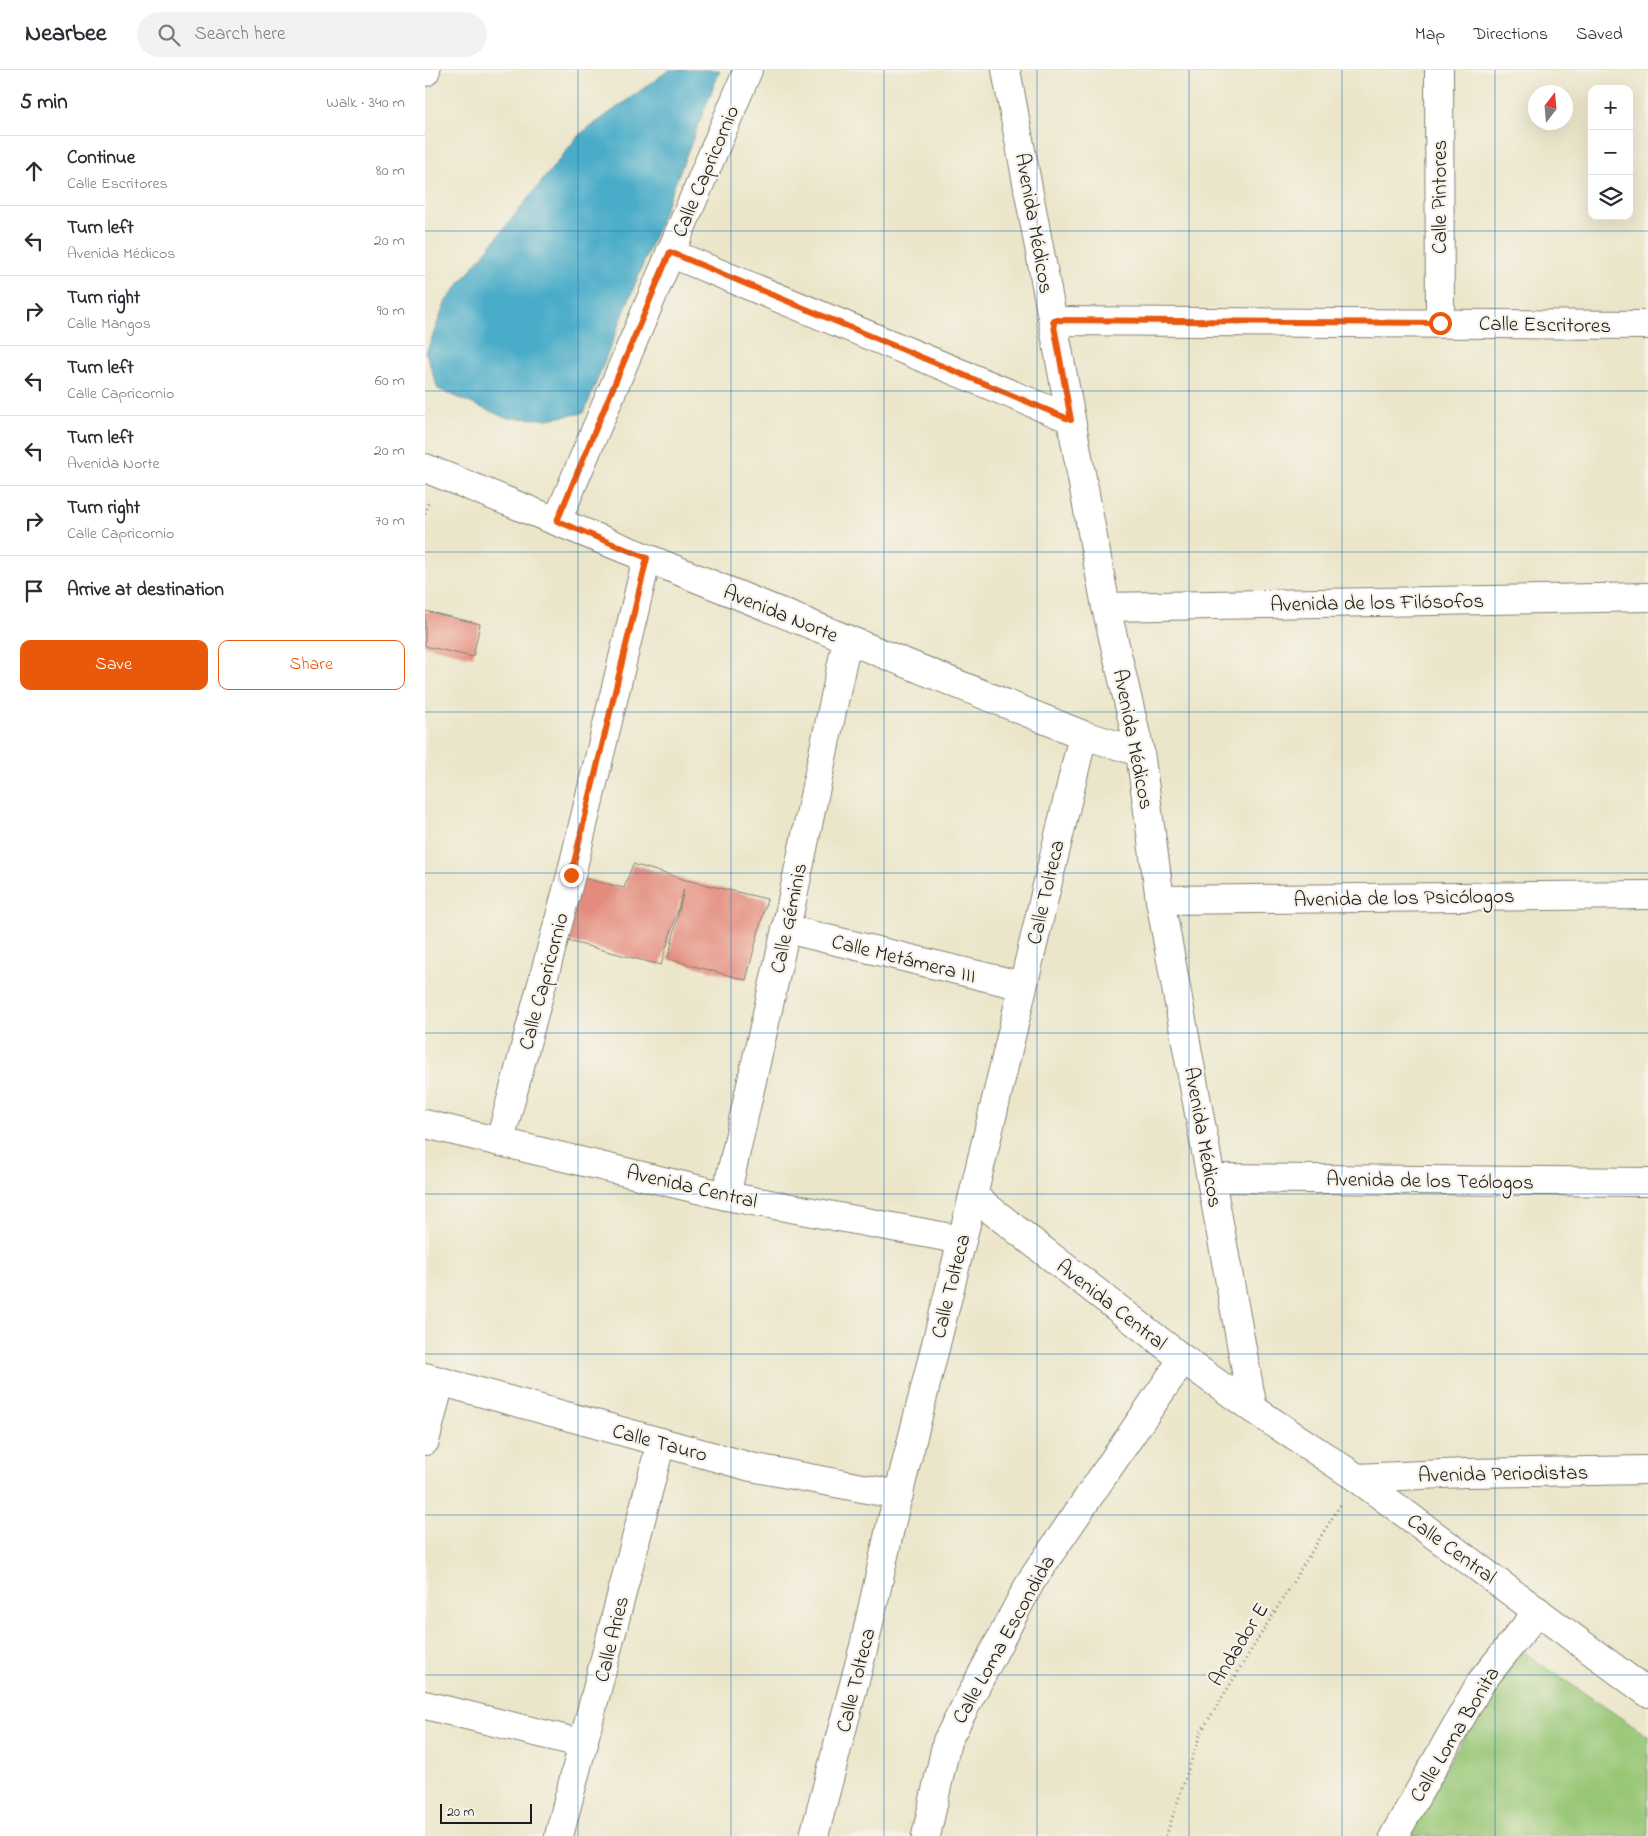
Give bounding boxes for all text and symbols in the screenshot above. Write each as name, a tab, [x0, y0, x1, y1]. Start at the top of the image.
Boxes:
search box	[137, 12, 487, 57]
text: Nearbee	[25, 17, 107, 52]
icon: search	[155, 21, 183, 49]
text: Search here	[195, 21, 286, 48]
text: Map	[1415, 22, 1445, 48]
text: Directions	[1473, 22, 1548, 48]
text: Saved	[1576, 22, 1623, 48]
north arrow	[1528, 85, 1573, 130]
map controls	[1588, 85, 1633, 220]
button: +	[1588, 85, 1633, 130]
text: 5 min	[20, 88, 68, 118]
text: Walk · 340 m	[326, 91, 405, 115]
street label: Calle Capricornio	[665, 101, 748, 243]
button: −	[1588, 130, 1633, 175]
street label: Calle Pintores	[1426, 140, 1456, 254]
text: Continue	[67, 145, 135, 172]
street label: Avenida Médicos	[1006, 151, 1060, 296]
icon: ahead	[20, 157, 48, 185]
text: 80 m	[376, 159, 405, 183]
text: Calle Escritores	[67, 172, 168, 196]
button: layers	[1588, 175, 1633, 220]
text: Turn left	[67, 215, 134, 242]
icon: left	[20, 227, 48, 255]
text: 20 m	[374, 229, 405, 253]
text: Avenida Médicos	[67, 242, 175, 266]
text: Turn right	[67, 285, 140, 312]
icon: right	[20, 297, 48, 325]
text: 90 m	[377, 299, 405, 323]
street label: Calle Escritores	[1479, 310, 1611, 342]
text: Calle Mangos	[67, 312, 151, 336]
route start	[1429, 312, 1452, 335]
text: Turn left	[67, 355, 134, 382]
icon: left	[20, 367, 48, 395]
text: 60 m	[375, 369, 405, 393]
text: Calle Capricornio	[67, 382, 174, 406]
text: Turn left	[67, 425, 134, 452]
icon: left	[20, 437, 48, 465]
text: 20 m	[374, 439, 405, 463]
text: Avenida Norte	[67, 452, 160, 476]
text: Turn right	[67, 495, 140, 522]
icon: right	[20, 507, 48, 535]
text: 70 m	[375, 509, 405, 533]
text: Calle Capricornio	[67, 522, 174, 546]
icon: arrive	[20, 577, 48, 605]
text: Arrive at destination	[67, 577, 224, 604]
street label: Avenida Norte	[718, 578, 843, 652]
street label: Avenida de los Filósofos	[1270, 587, 1484, 621]
button: Save	[20, 640, 208, 690]
button: Share	[218, 640, 405, 690]
street label: Avenida Médicos	[1104, 667, 1160, 812]
street label: Calle Tolteca	[1020, 837, 1074, 948]
street label: Calle Géminis	[764, 860, 816, 976]
route end	[560, 864, 583, 887]
street label: Avenida de los Psicólogos	[1293, 882, 1515, 918]
street label: Calle Capricornio	[512, 909, 578, 1053]
street label: Calle Metámera III	[828, 927, 979, 992]
street label: Avenida Médicos	[1175, 1065, 1229, 1210]
street label: Avenida Central	[623, 1158, 760, 1218]
street label: Avenida de los Teólogos	[1326, 1165, 1534, 1201]
street label: Calle Tolteca	[924, 1231, 979, 1342]
street label: Avenida Central	[1049, 1253, 1173, 1358]
street label: Calle Tauro	[609, 1417, 710, 1471]
street label: Avenida Periodistas	[1418, 1459, 1589, 1491]
street label: Calle Central	[1400, 1507, 1502, 1592]
street label: Calle Loma Escondida	[946, 1550, 1064, 1730]
street label: Calle Aries	[588, 1593, 638, 1686]
street label: Andador E	[1202, 1597, 1277, 1693]
street label: Calle Tolteca	[829, 1625, 884, 1736]
street label: Calle Loma Bonita	[1403, 1661, 1508, 1809]
scale bar	[440, 1801, 533, 1824]
text: 20 m	[447, 1802, 474, 1823]

